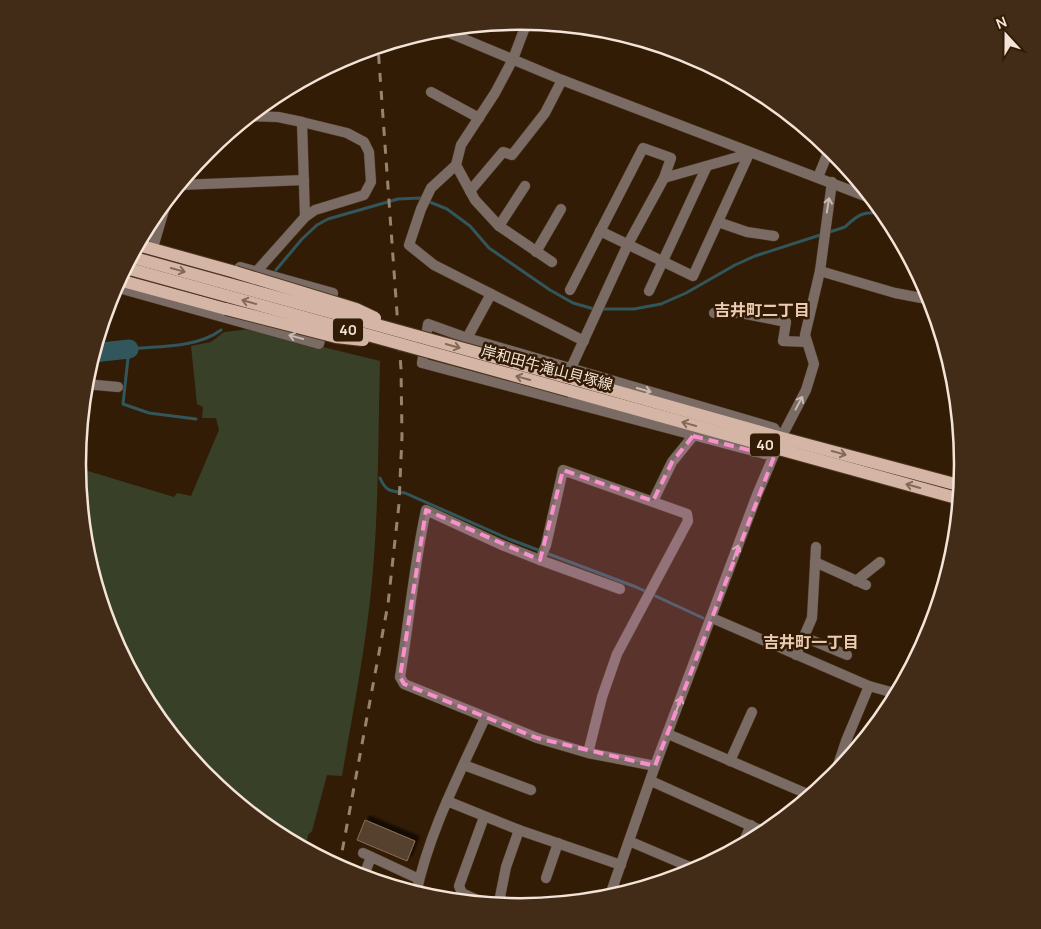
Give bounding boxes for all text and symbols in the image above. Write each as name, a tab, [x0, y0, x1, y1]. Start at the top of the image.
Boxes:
north arrow	[981, 10, 1031, 60]
text: N	[993, 12, 1009, 33]
one-way arrow	[824, 197, 834, 213]
one-way arrow	[170, 265, 186, 275]
one-way arrow	[241, 297, 257, 306]
district label: 吉井町二丁目	[714, 299, 810, 321]
road number: 40	[333, 318, 363, 342]
one-way arrow	[288, 332, 304, 342]
street label: 岸和田牛滝山貝塚線	[479, 340, 615, 395]
one-way arrow	[445, 341, 461, 351]
one-way arrow	[516, 373, 532, 383]
one-way arrow	[636, 385, 652, 395]
one-way arrow	[795, 396, 805, 411]
one-way arrow	[682, 419, 698, 428]
road number: 40	[750, 434, 780, 456]
one-way arrow	[831, 449, 847, 458]
one-way arrow	[906, 481, 922, 490]
one-way arrow	[732, 545, 741, 560]
district label: 吉井町一丁目	[763, 631, 859, 653]
one-way arrow	[675, 697, 684, 712]

